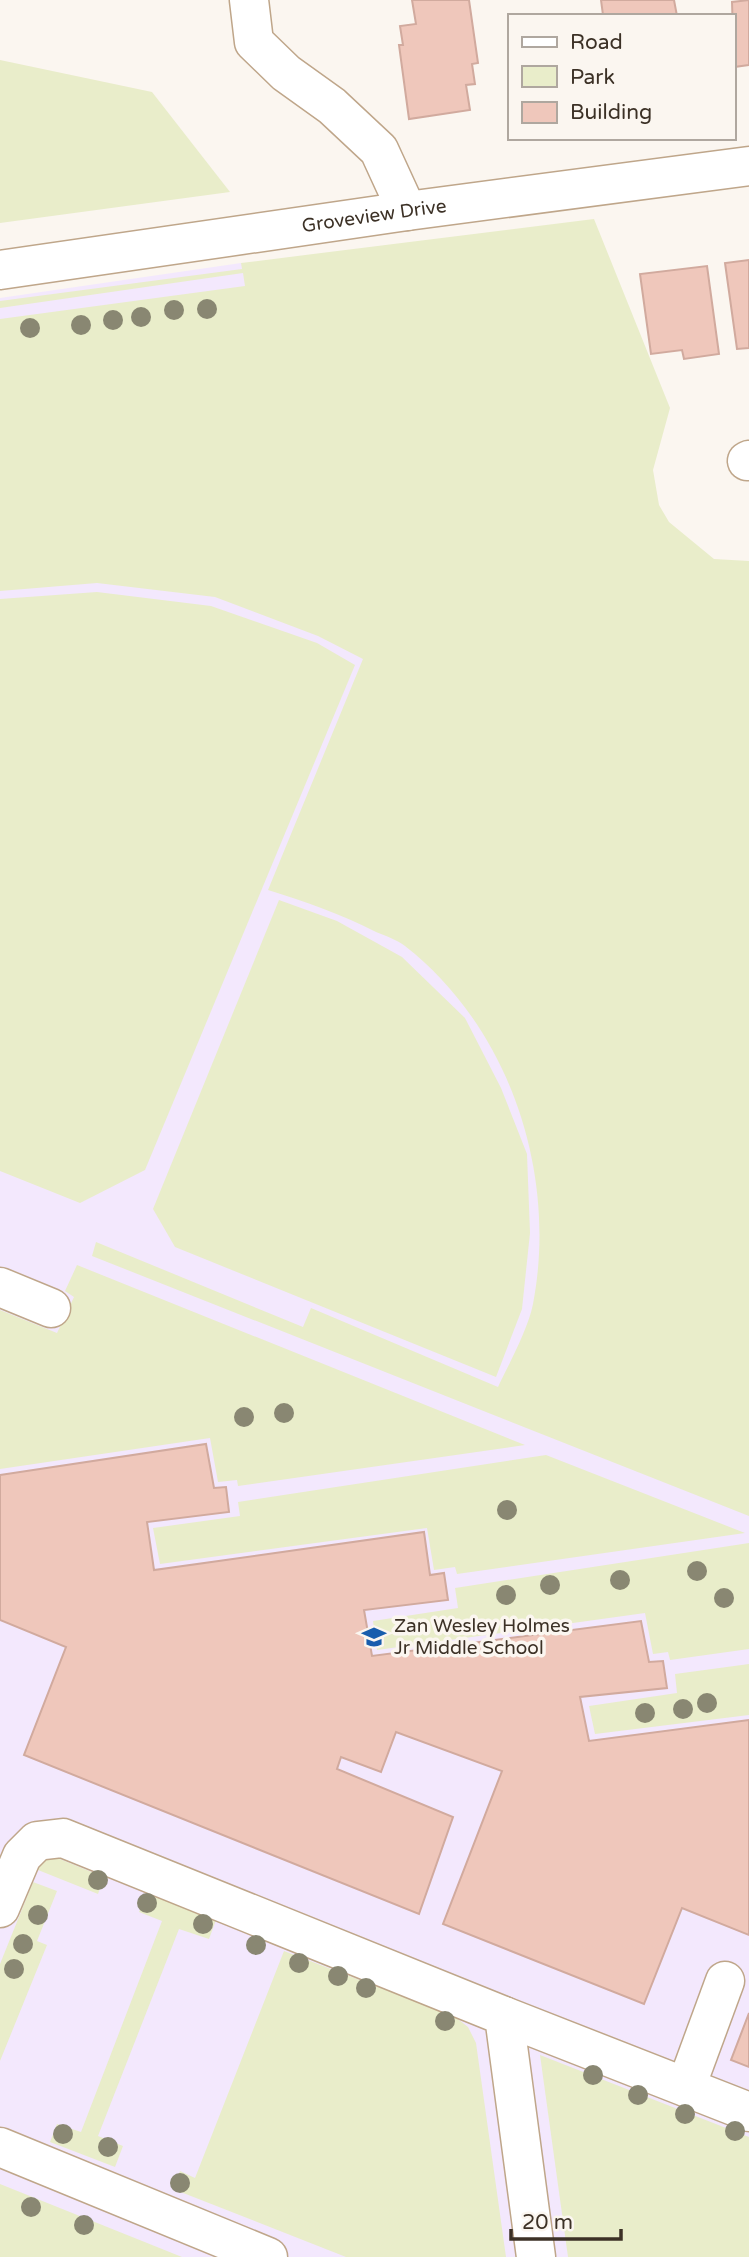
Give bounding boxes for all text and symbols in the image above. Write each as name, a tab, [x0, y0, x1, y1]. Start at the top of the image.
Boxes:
legend	[508, 14, 735, 140]
text: Road	[570, 30, 623, 55]
text: Park	[570, 65, 615, 90]
text: Building	[570, 100, 652, 125]
street label: Groveview Drive	[300, 195, 448, 237]
place label: Zan Wesley Holmes Jr Middle School	[394, 1615, 570, 1659]
school or university icon: Zan Wesley Holmes Jr Middle School	[360, 1623, 388, 1651]
scale bar	[511, 2198, 621, 2242]
text: 20 m	[522, 2210, 573, 2235]

